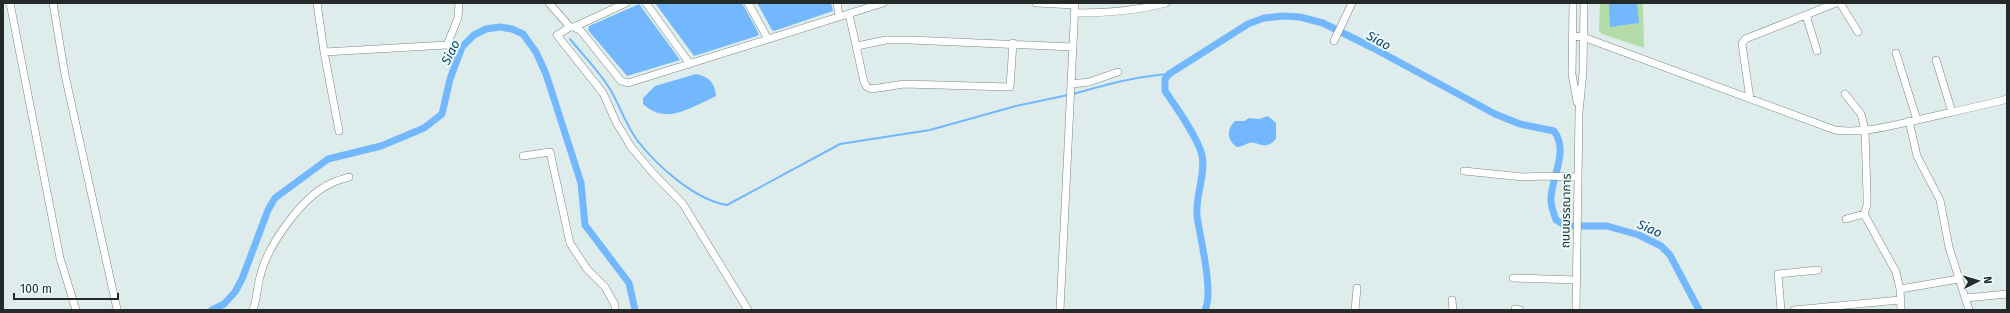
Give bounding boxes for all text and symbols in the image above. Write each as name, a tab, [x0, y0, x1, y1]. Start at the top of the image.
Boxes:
water label: Siao	[1363, 27, 1394, 53]
water label: Siao	[438, 37, 463, 68]
street label: ถนนบรรณาการ	[1558, 173, 1574, 248]
water label: Siao	[1634, 216, 1665, 241]
north arrow	[1958, 261, 1998, 301]
scale bar	[14, 275, 118, 301]
text: N	[1981, 276, 1994, 284]
text: 100 m	[20, 282, 52, 296]

